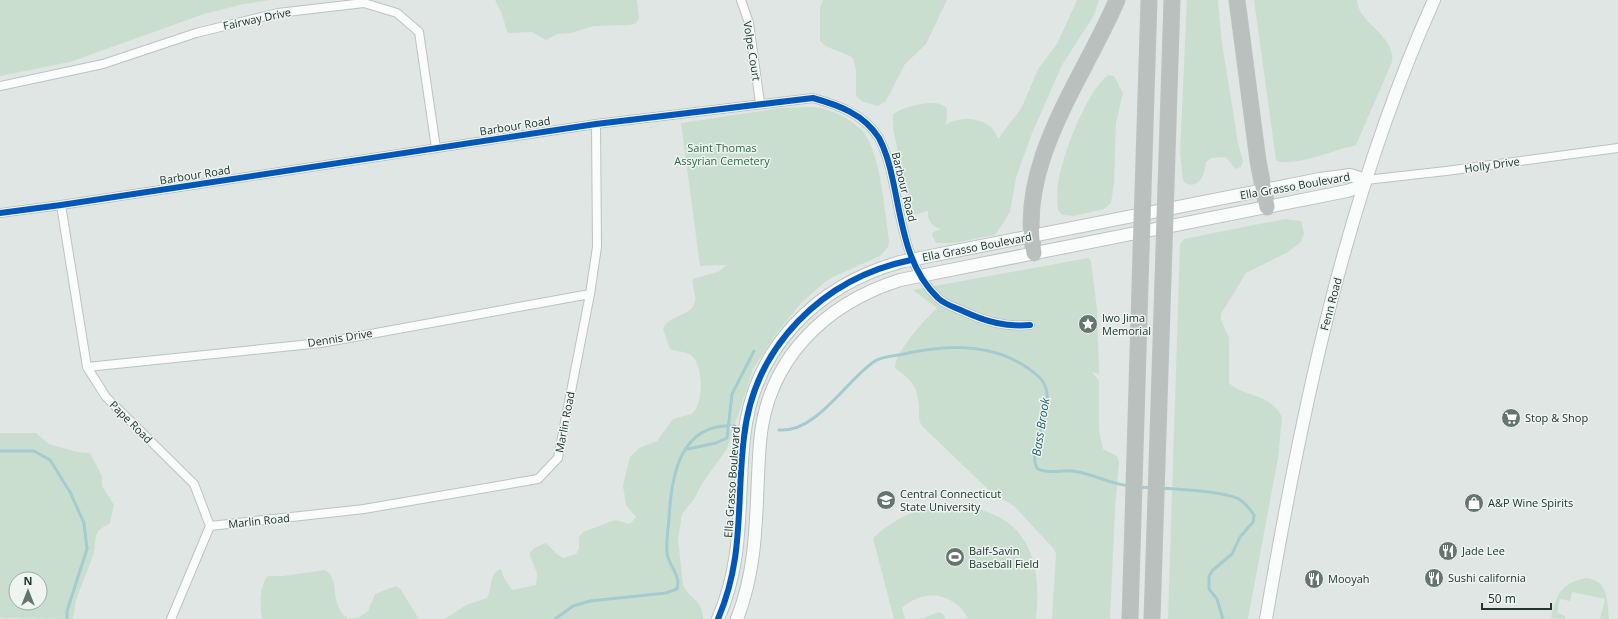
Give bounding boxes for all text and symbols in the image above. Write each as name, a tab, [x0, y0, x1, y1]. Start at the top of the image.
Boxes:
street label: Fairway Drive	[222, 4, 292, 33]
street label: Volpe Court	[740, 20, 765, 82]
street label: Barbour Road	[478, 113, 551, 139]
park label: Saint Thomas Assyrian Cemetery	[674, 140, 770, 168]
street label: Barbour Road	[889, 150, 920, 223]
street label: Holly Drive	[1463, 153, 1520, 176]
street label: Barbour Road	[158, 162, 231, 188]
street label: Ella Grasso Boulevard	[1239, 168, 1351, 203]
street label: Ella Grasso Boulevard	[921, 229, 1033, 265]
street label: Fenn Road	[1316, 276, 1345, 332]
place label: Iwo Jima Memorial	[1102, 310, 1151, 338]
place icon: Iwo Jima Memorial	[1077, 313, 1099, 335]
street label: Dennis Drive	[306, 325, 373, 350]
street label: Marlin Road	[551, 390, 578, 454]
water label: Bass Brook	[1028, 395, 1054, 457]
street label: Pape Road	[107, 397, 156, 446]
supermarket icon: Stop & Shop	[1500, 407, 1522, 429]
place label: Stop & Shop	[1525, 410, 1588, 425]
street label: Ella Grasso Boulevard	[720, 426, 743, 538]
place label: Central Connecticut State University	[900, 486, 1001, 514]
school or university icon: Central Connecticut State University	[875, 489, 897, 511]
shop icon: A&P Wine Spirits	[1463, 492, 1485, 514]
place label: A&P Wine Spirits	[1488, 495, 1573, 510]
street label: Marlin Road	[227, 510, 291, 531]
restaurant icon: Jade Lee	[1437, 540, 1459, 562]
place label: Balf-Savin Baseball Field	[969, 543, 1039, 571]
place label: Jade Lee	[1461, 543, 1505, 558]
sports icon: Balf-Savin Baseball Field	[944, 546, 966, 568]
restaurant icon: Sushi california	[1423, 567, 1445, 589]
restaurant icon: Mooyah	[1303, 568, 1325, 590]
place label: Sushi california	[1448, 570, 1526, 585]
north arrow	[8, 571, 48, 611]
place label: Mooyah	[1328, 571, 1370, 586]
text: N	[24, 573, 32, 588]
scale bar	[1482, 585, 1551, 611]
text: 50 m	[1488, 590, 1516, 607]

